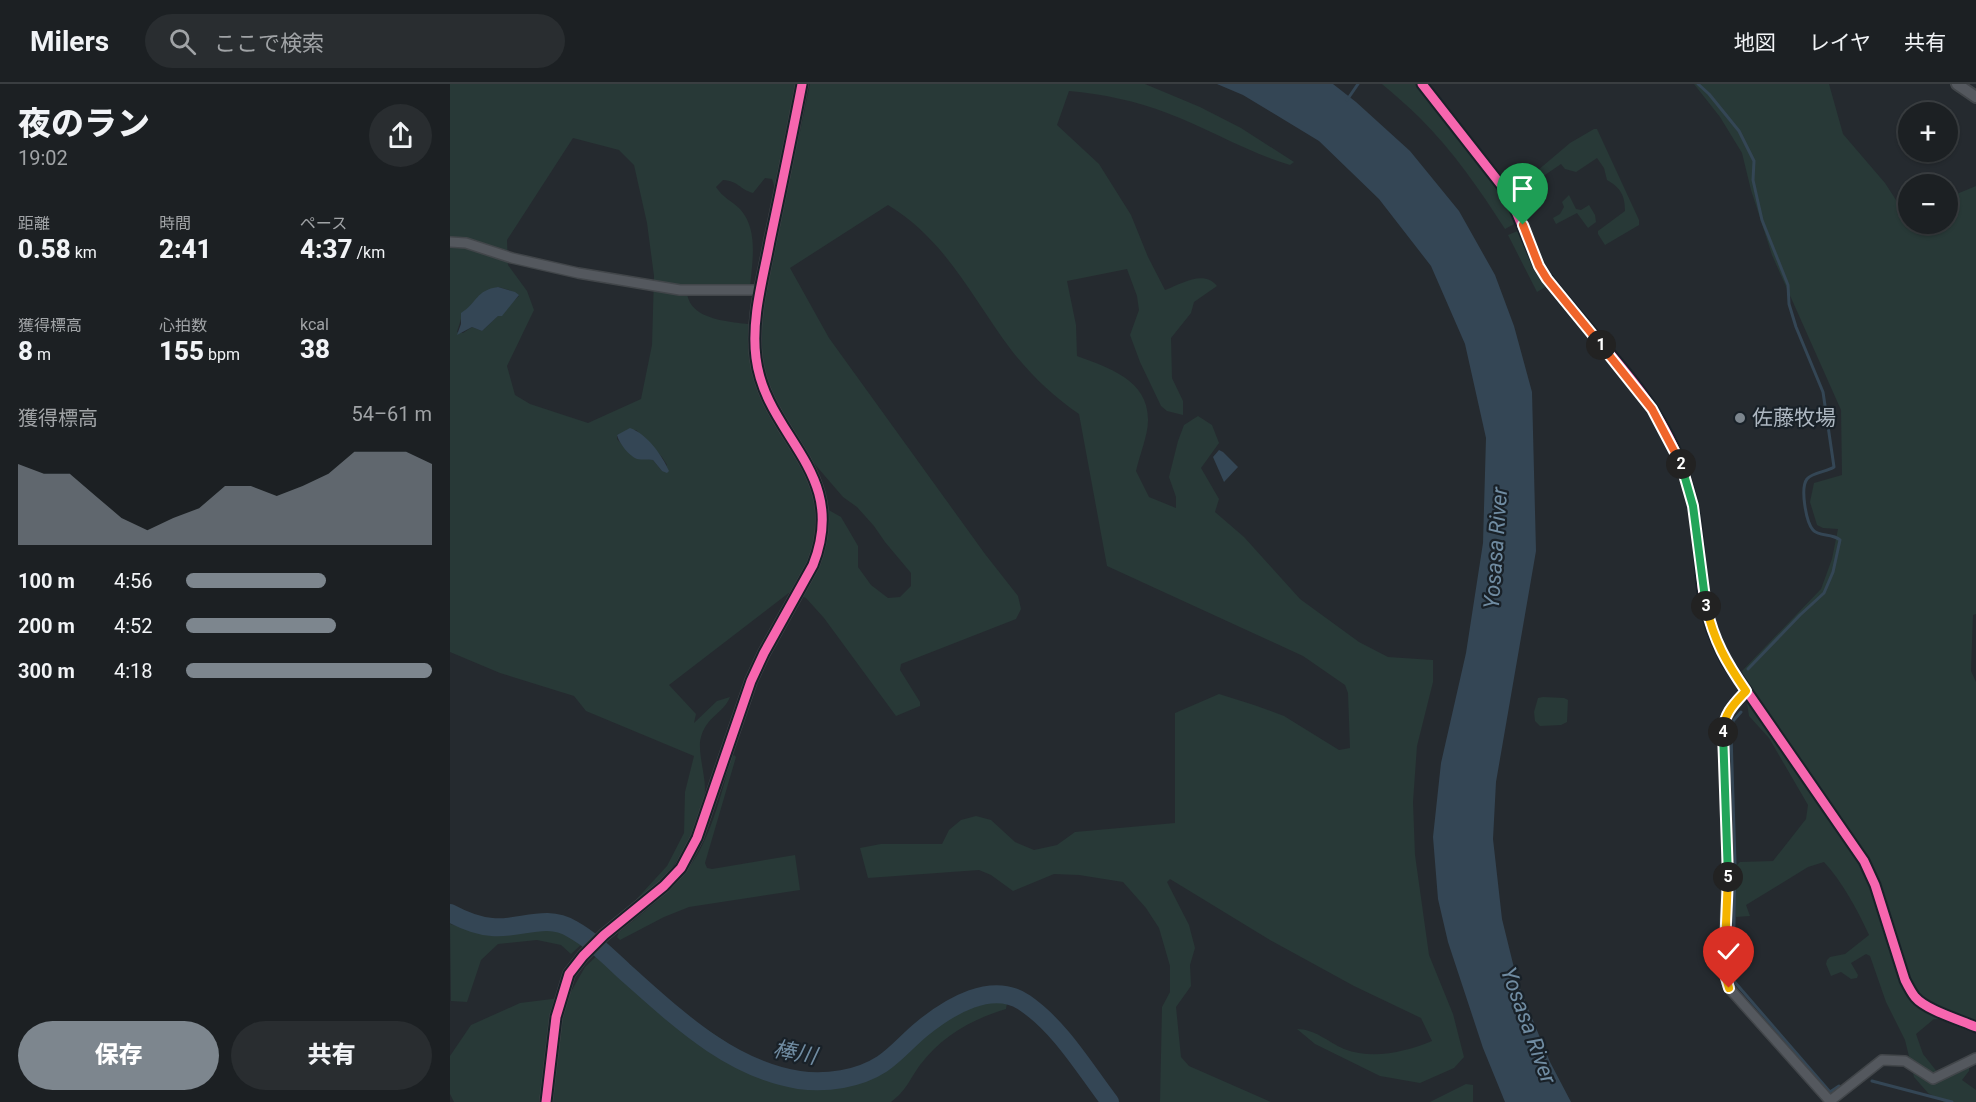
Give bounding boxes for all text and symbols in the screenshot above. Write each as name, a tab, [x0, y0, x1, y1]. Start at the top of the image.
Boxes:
search box	[145, 14, 565, 68]
text: Milers	[30, 25, 109, 58]
icon: search	[166, 25, 199, 58]
text: ここで検索	[214, 31, 324, 56]
text: 地図	[1734, 31, 1776, 55]
text: レイヤ	[1809, 31, 1871, 55]
text: 共有	[1904, 31, 1946, 55]
map controls	[1898, 102, 1958, 234]
button: +	[1898, 102, 1958, 162]
text: 夜のラン	[18, 104, 150, 143]
button: share	[369, 104, 432, 167]
text: 19:02	[18, 146, 68, 170]
pin	[1497, 163, 1548, 225]
icon: arrive	[1506, 172, 1539, 205]
button: −	[1898, 174, 1958, 234]
text: 距離	[18, 214, 50, 233]
text: 時間	[159, 214, 191, 233]
text: ペース	[300, 214, 347, 233]
text: 0.58	[18, 234, 71, 264]
text: 2:41	[159, 234, 212, 264]
text: 4:37	[300, 234, 353, 264]
text: km	[71, 243, 97, 262]
text: /km	[353, 243, 385, 262]
text: kcal	[300, 315, 329, 334]
text: 獲得標高	[18, 316, 82, 335]
text: 心拍数	[159, 316, 207, 335]
pin: 1	[1586, 330, 1616, 360]
text: 38	[300, 334, 330, 364]
text: 1	[1596, 335, 1606, 354]
text: 8	[18, 336, 33, 366]
text: 155	[159, 336, 204, 366]
text: m	[33, 345, 51, 364]
text: bpm	[204, 345, 240, 364]
text: 54–61 m	[351, 402, 432, 426]
text: 獲得標高	[18, 406, 98, 430]
place label: 佐藤牧場	[1752, 406, 1836, 430]
marker: 佐藤牧場	[1733, 411, 1747, 425]
pin: 2	[1666, 449, 1696, 479]
text: 2	[1676, 454, 1686, 473]
water label: Yosasa River	[1479, 486, 1512, 610]
text: 100 m	[18, 569, 75, 593]
text: 4:56	[114, 569, 153, 593]
pin: 3	[1691, 591, 1721, 621]
text: 3	[1701, 596, 1711, 615]
text: 200 m	[18, 614, 75, 638]
text: 4:52	[114, 614, 153, 638]
text: 300 m	[18, 659, 75, 683]
text: 4:18	[114, 659, 153, 683]
pin: 4	[1708, 717, 1738, 747]
text: 4	[1718, 722, 1728, 741]
pin: 5	[1713, 862, 1743, 892]
text: 5	[1723, 867, 1733, 886]
pin	[1703, 926, 1754, 988]
icon: check	[1712, 935, 1745, 968]
water label: Yosasa River	[1496, 964, 1561, 1087]
button: 保存	[18, 1021, 219, 1090]
button: 共有	[231, 1021, 432, 1090]
water label: 棒川	[771, 1036, 821, 1069]

